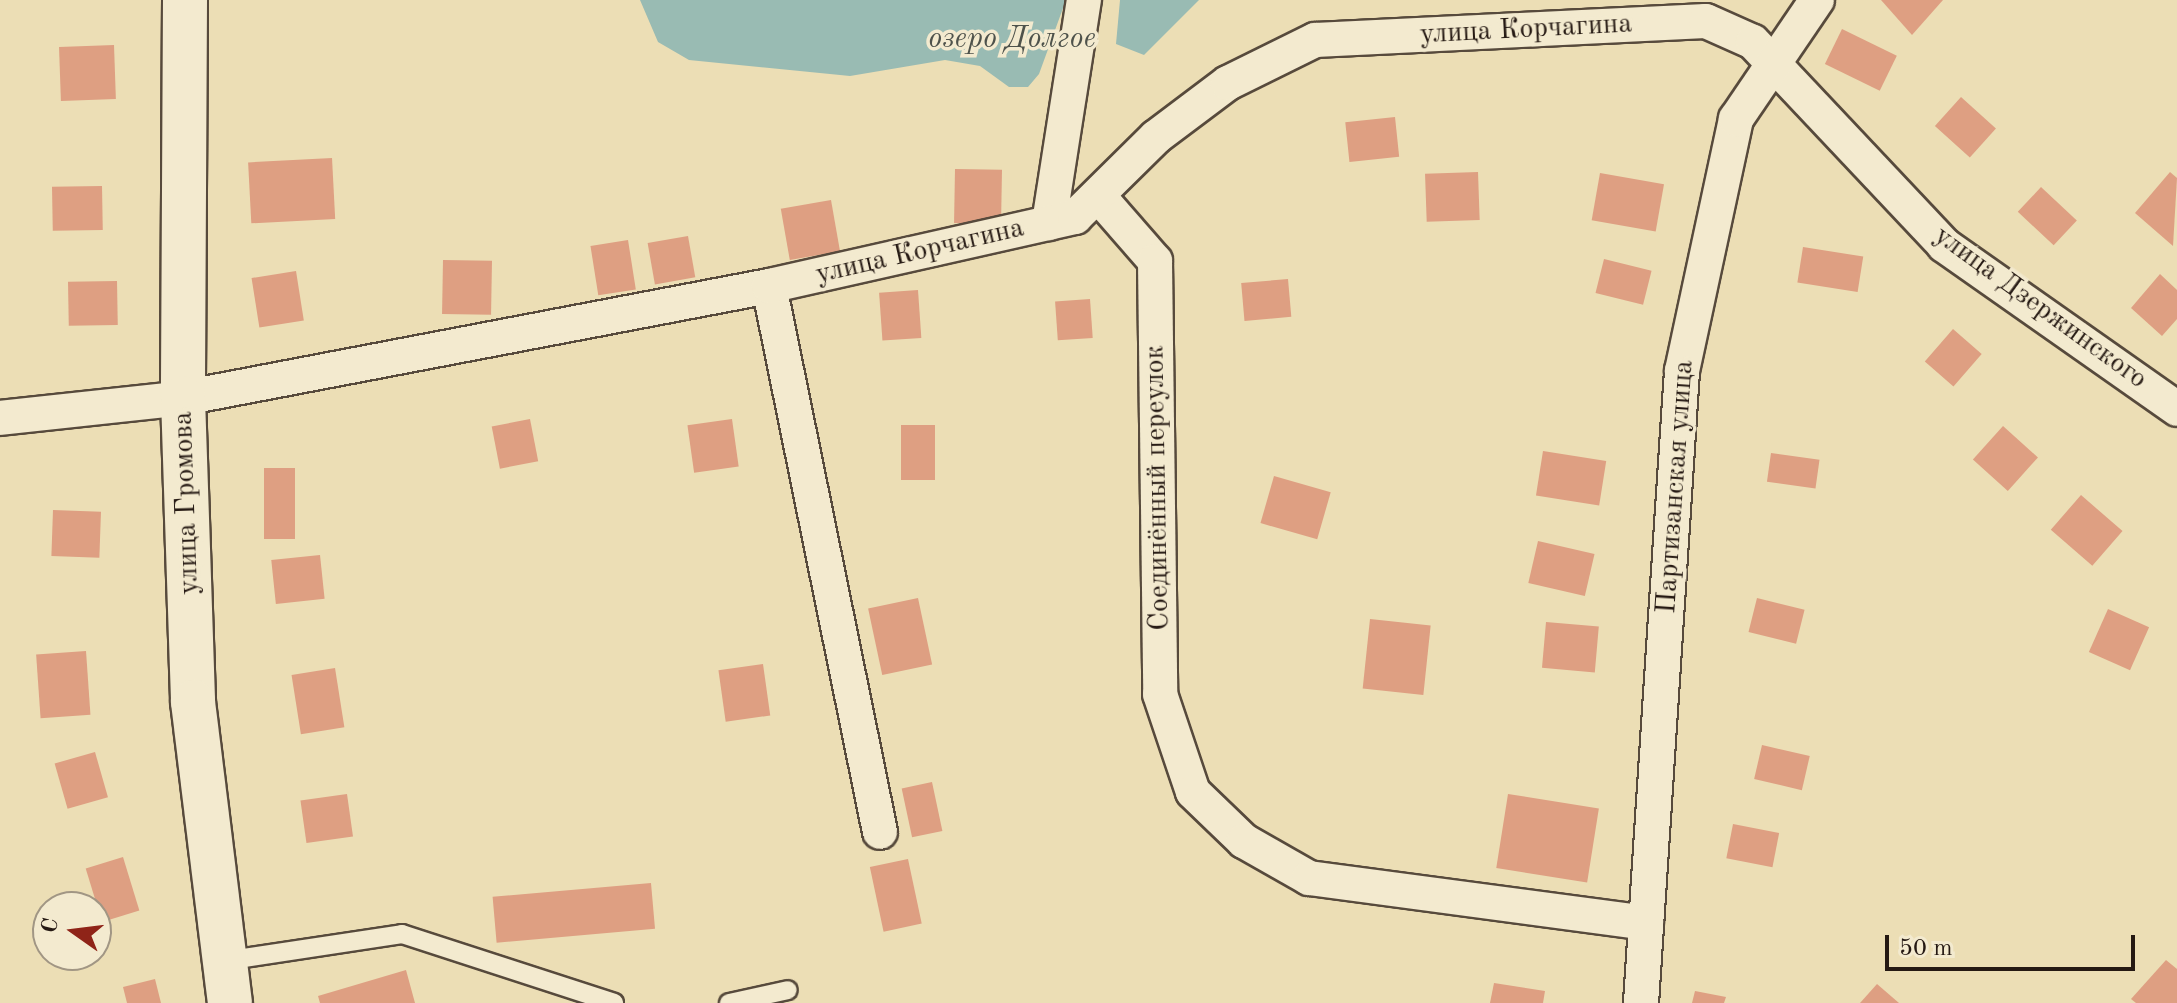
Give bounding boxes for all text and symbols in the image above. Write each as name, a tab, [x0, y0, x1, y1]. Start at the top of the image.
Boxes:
street label: улица Корчагина	[1419, 8, 1633, 52]
water label: озеро Долгое	[928, 21, 1096, 57]
street label: улица Корчагина	[813, 212, 1027, 292]
street label: улица Дзержинского	[1927, 219, 2153, 397]
street label: Соединённый переулок	[1139, 345, 1177, 631]
street label: Партизанская улица	[1650, 359, 1702, 615]
street label: улица Громова	[167, 411, 207, 595]
north arrow	[32, 891, 112, 971]
text: С	[38, 916, 63, 935]
scale bar	[1889, 919, 2139, 969]
text: 50 m	[1899, 937, 1953, 961]

